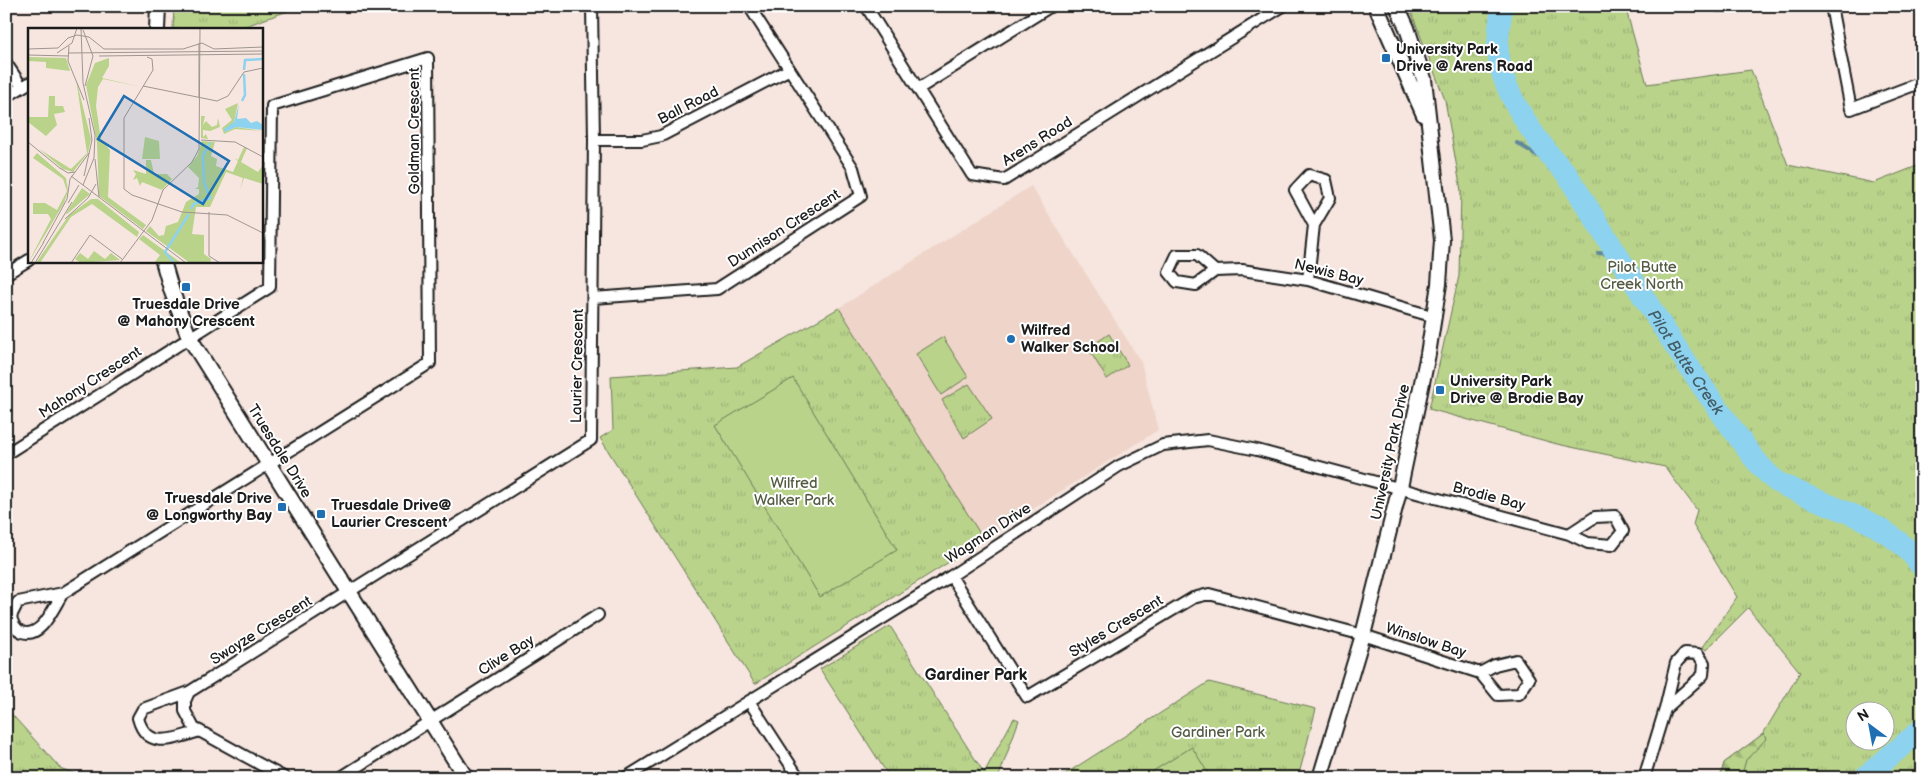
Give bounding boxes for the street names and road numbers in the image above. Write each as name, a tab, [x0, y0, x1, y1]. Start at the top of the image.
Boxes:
street label: Goldman Crescent	[405, 67, 424, 195]
street label: Ball Road	[655, 82, 722, 129]
street label: Arens Road	[999, 112, 1076, 171]
street label: Dunnison Crescent	[724, 185, 844, 272]
street label: Newis Bay	[1292, 255, 1366, 290]
street label: Laurier Crescent	[567, 308, 588, 423]
street label: Mahony Crescent	[35, 342, 146, 423]
street label: University Park Drive	[1367, 382, 1414, 522]
street label: Truesdale Drive	[243, 401, 316, 502]
street label: Brodie Bay	[1450, 478, 1528, 515]
street label: Wagman Drive	[942, 499, 1035, 568]
street label: Swayze Crescent	[207, 591, 316, 669]
street label: Styles Crescent	[1066, 591, 1167, 662]
street label: Winslow Bay	[1383, 619, 1469, 663]
street label: Clive Bay	[475, 631, 538, 680]

